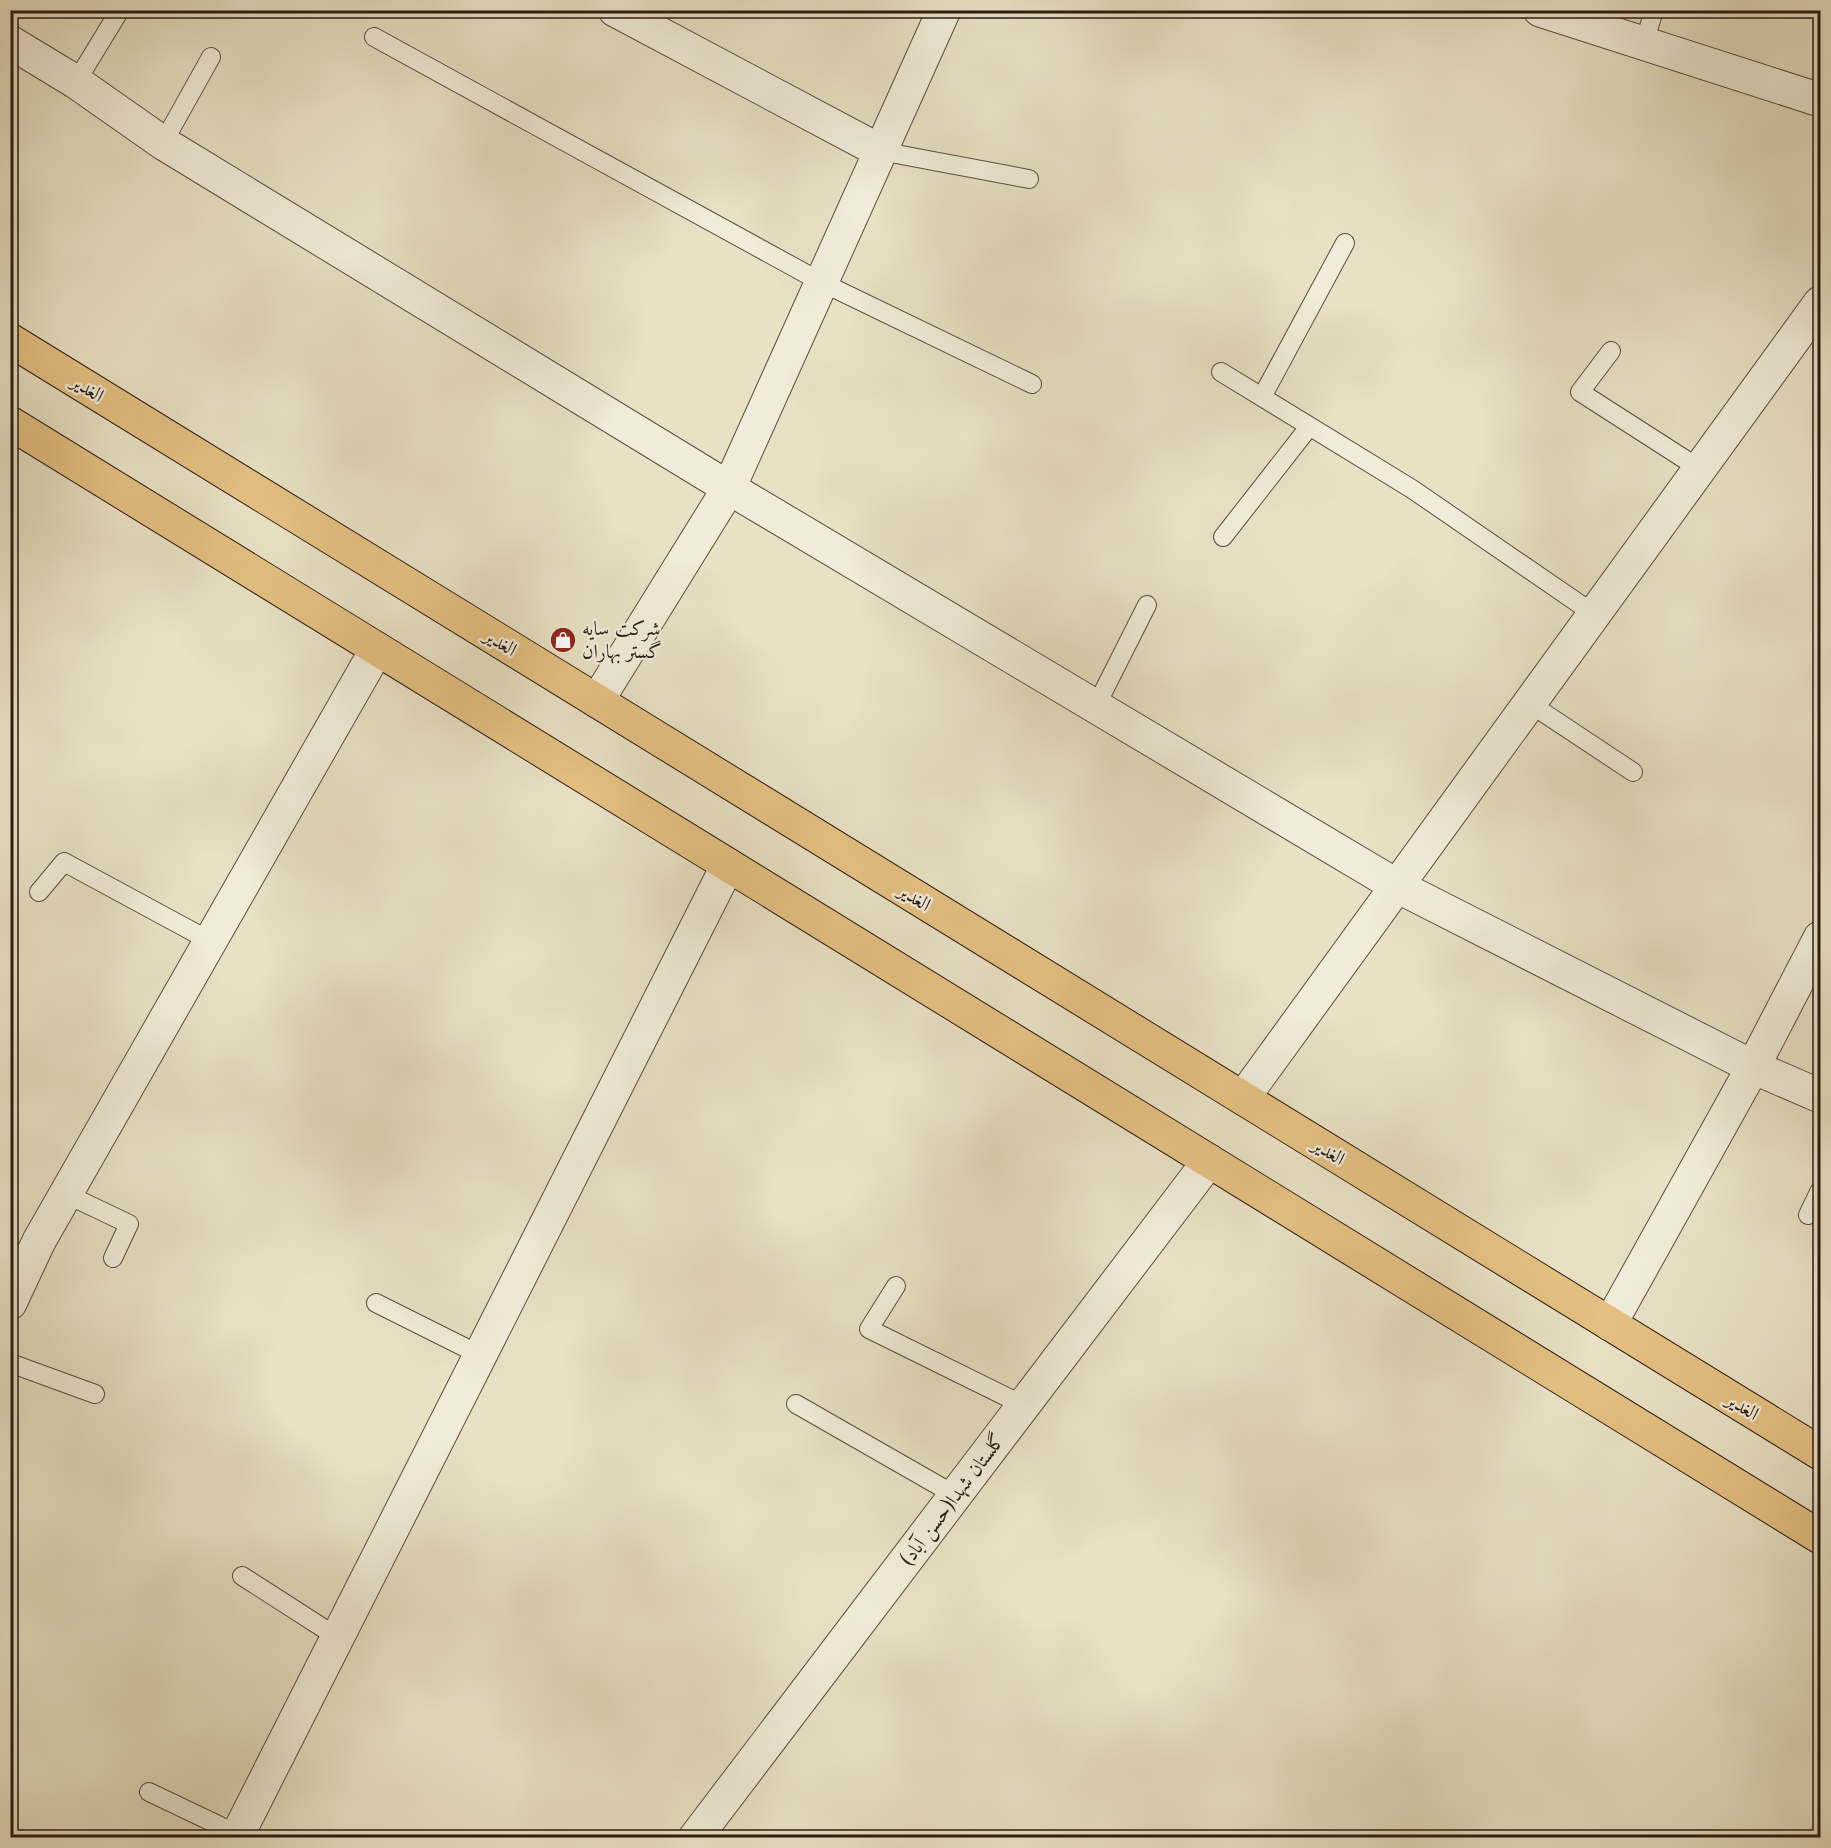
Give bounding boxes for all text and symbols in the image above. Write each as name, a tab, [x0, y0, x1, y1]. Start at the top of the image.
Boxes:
street label: الغدیر	[65, 368, 109, 407]
place label: شرکت سایه گستر بهاران	[582, 616, 662, 664]
street label: الغدیر	[478, 622, 522, 661]
shop icon: شرکت سایه گستر بهاران	[548, 625, 578, 655]
street label: الغدیر	[892, 877, 936, 916]
street label: الغدیر	[1306, 1131, 1350, 1170]
street label: الغدیر	[1720, 1386, 1764, 1425]
street label: گلستان شهدا(حسن آباد)	[895, 1428, 1011, 1571]

